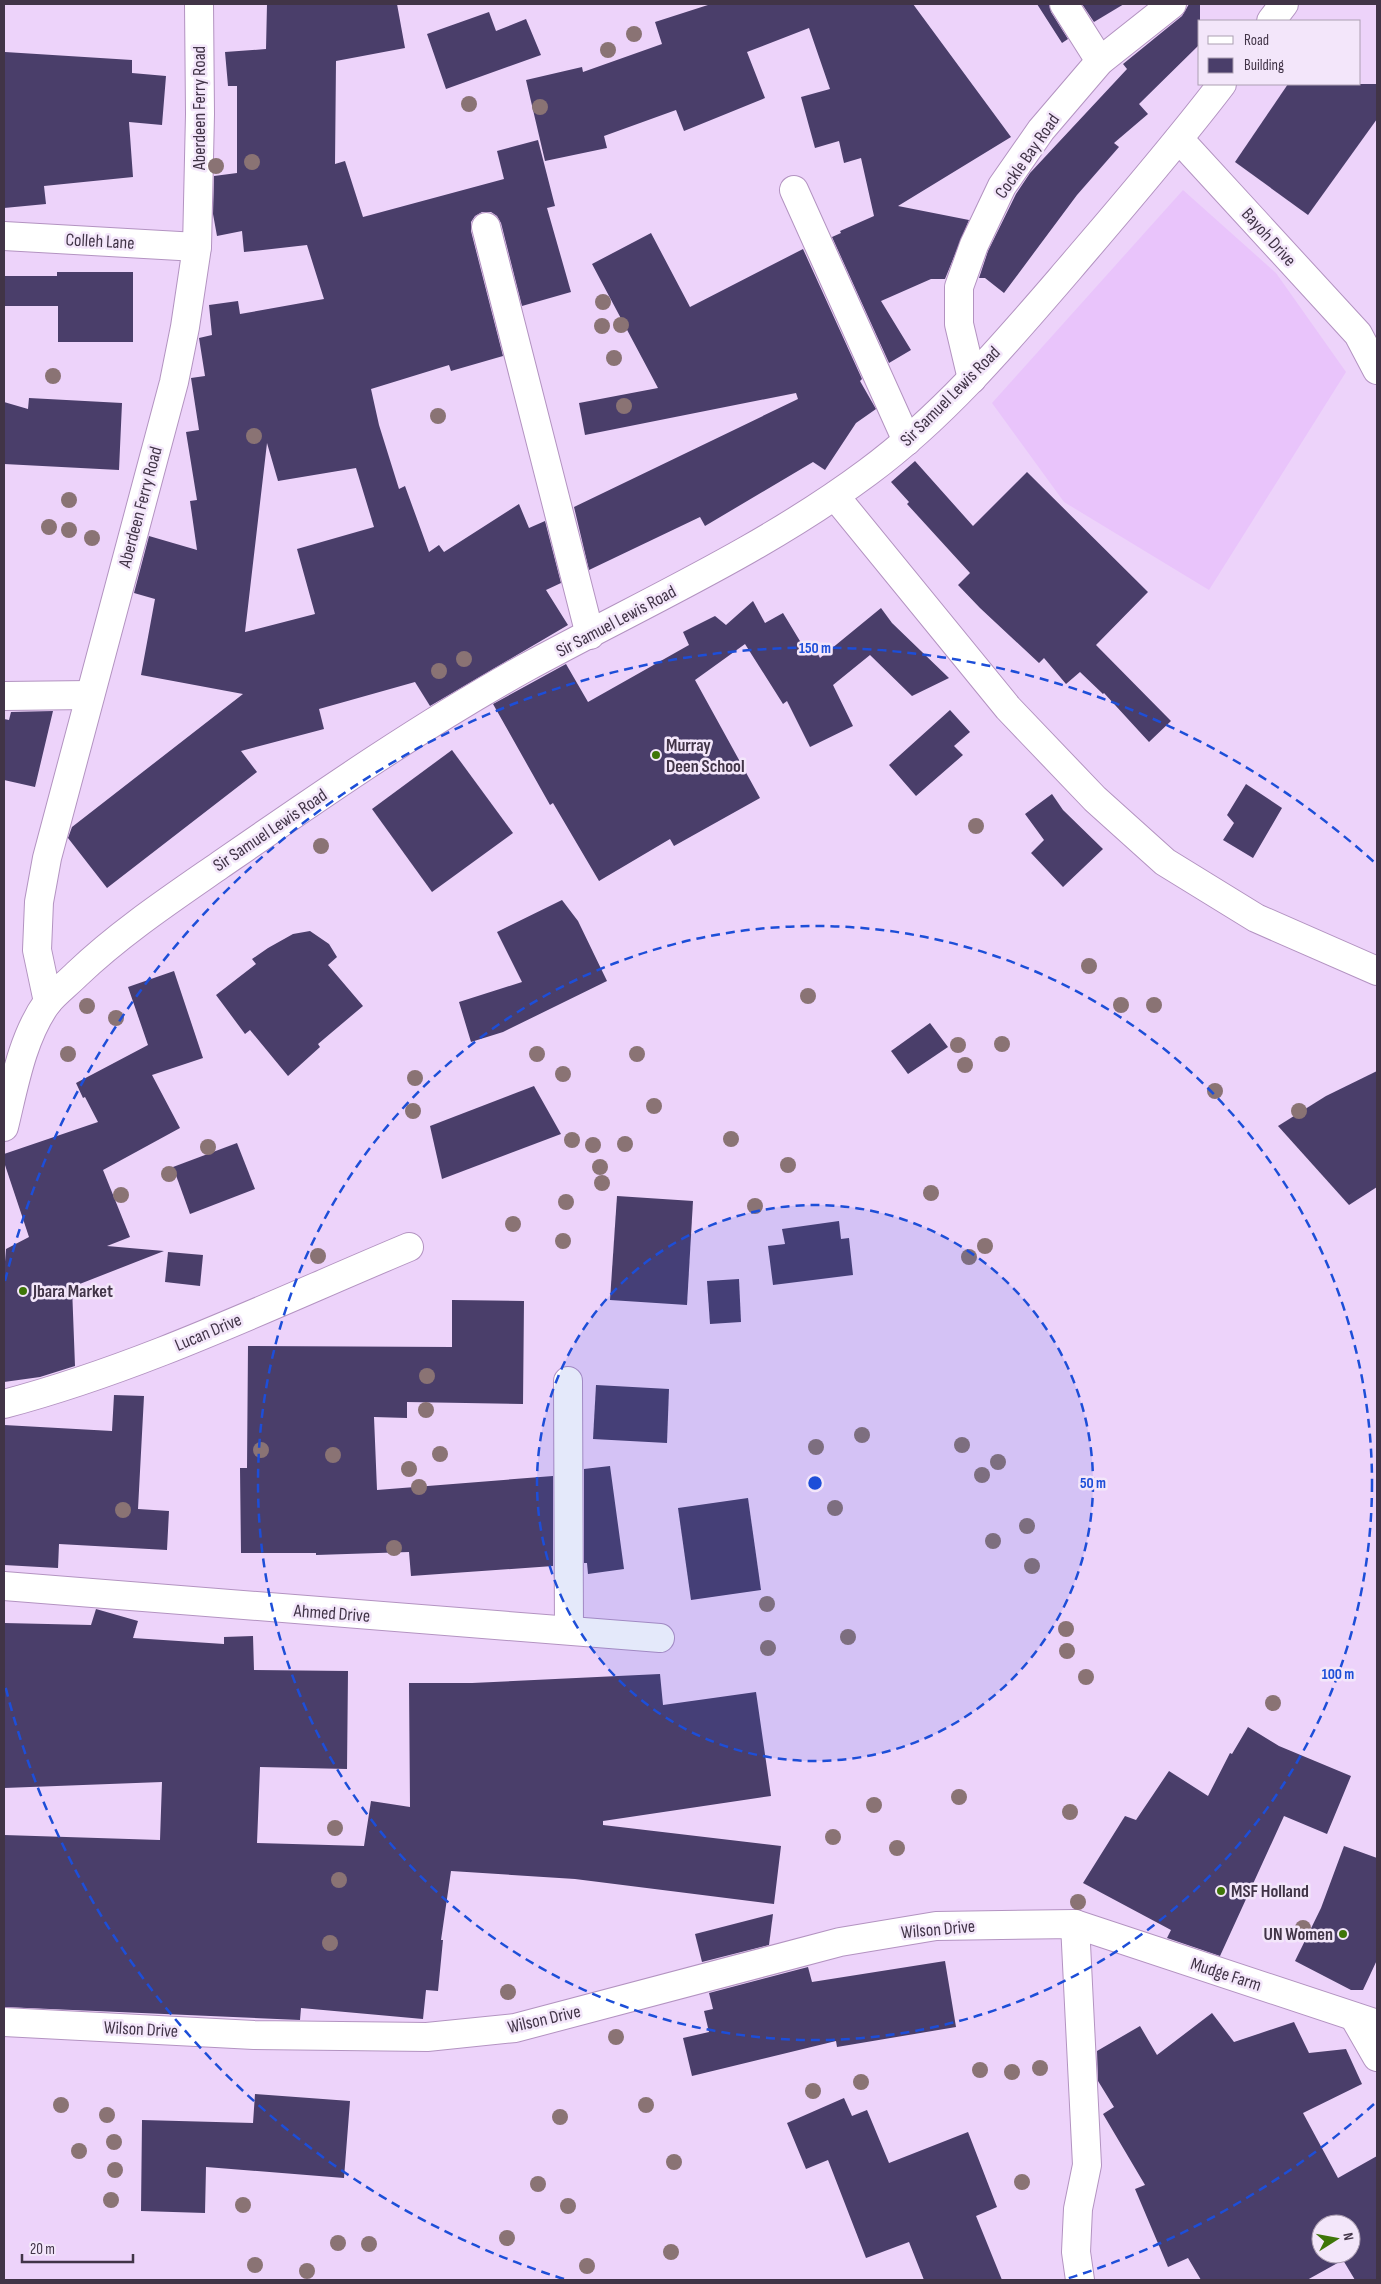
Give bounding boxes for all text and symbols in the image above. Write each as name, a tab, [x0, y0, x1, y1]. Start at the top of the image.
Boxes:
legend	[1198, 20, 1361, 85]
text: Road	[1244, 31, 1269, 50]
street label: Aberdeen Ferry Road	[189, 46, 210, 171]
text: Building	[1244, 56, 1284, 75]
street label: Cockle Bay Road	[991, 110, 1064, 203]
street label: Bayoh Drive	[1237, 204, 1300, 271]
street label: Colleh Lane	[65, 229, 135, 254]
street label: Sir Samuel Lewis Road	[896, 342, 1005, 451]
street label: Aberdeen Ferry Road	[114, 444, 167, 571]
street label: Sir Samuel Lewis Road	[553, 581, 680, 662]
text: 150 m	[799, 639, 831, 658]
place label: Murray Deen School	[666, 735, 745, 777]
marker: Murray Deen School	[650, 749, 662, 761]
street label: Sir Samuel Lewis Road	[209, 785, 331, 876]
place label: Jbara Market	[32, 1281, 113, 1302]
marker: Jbara Market	[17, 1285, 29, 1297]
street label: Lucan Drive	[172, 1309, 245, 1356]
centre of rings	[806, 1474, 824, 1492]
text: 50 m	[1080, 1474, 1106, 1493]
street label: Ahmed Drive	[292, 1600, 371, 1627]
text: 100 m	[1322, 1665, 1354, 1684]
place label: MSF Holland	[1231, 1881, 1309, 1902]
marker: MSF Holland	[1215, 1885, 1227, 1897]
street label: Wilson Drive	[900, 1916, 976, 1943]
place label: UN Women	[1264, 1924, 1333, 1945]
marker: UN Women	[1337, 1928, 1349, 1940]
street label: Mudge Farm	[1188, 1953, 1264, 1996]
street label: Wilson Drive	[506, 2001, 583, 2038]
street label: Wilson Drive	[103, 2017, 179, 2042]
north arrow	[1311, 2214, 1361, 2264]
text: N	[1339, 2231, 1357, 2242]
scale bar	[22, 2232, 134, 2264]
text: 20 m	[30, 2240, 55, 2259]

